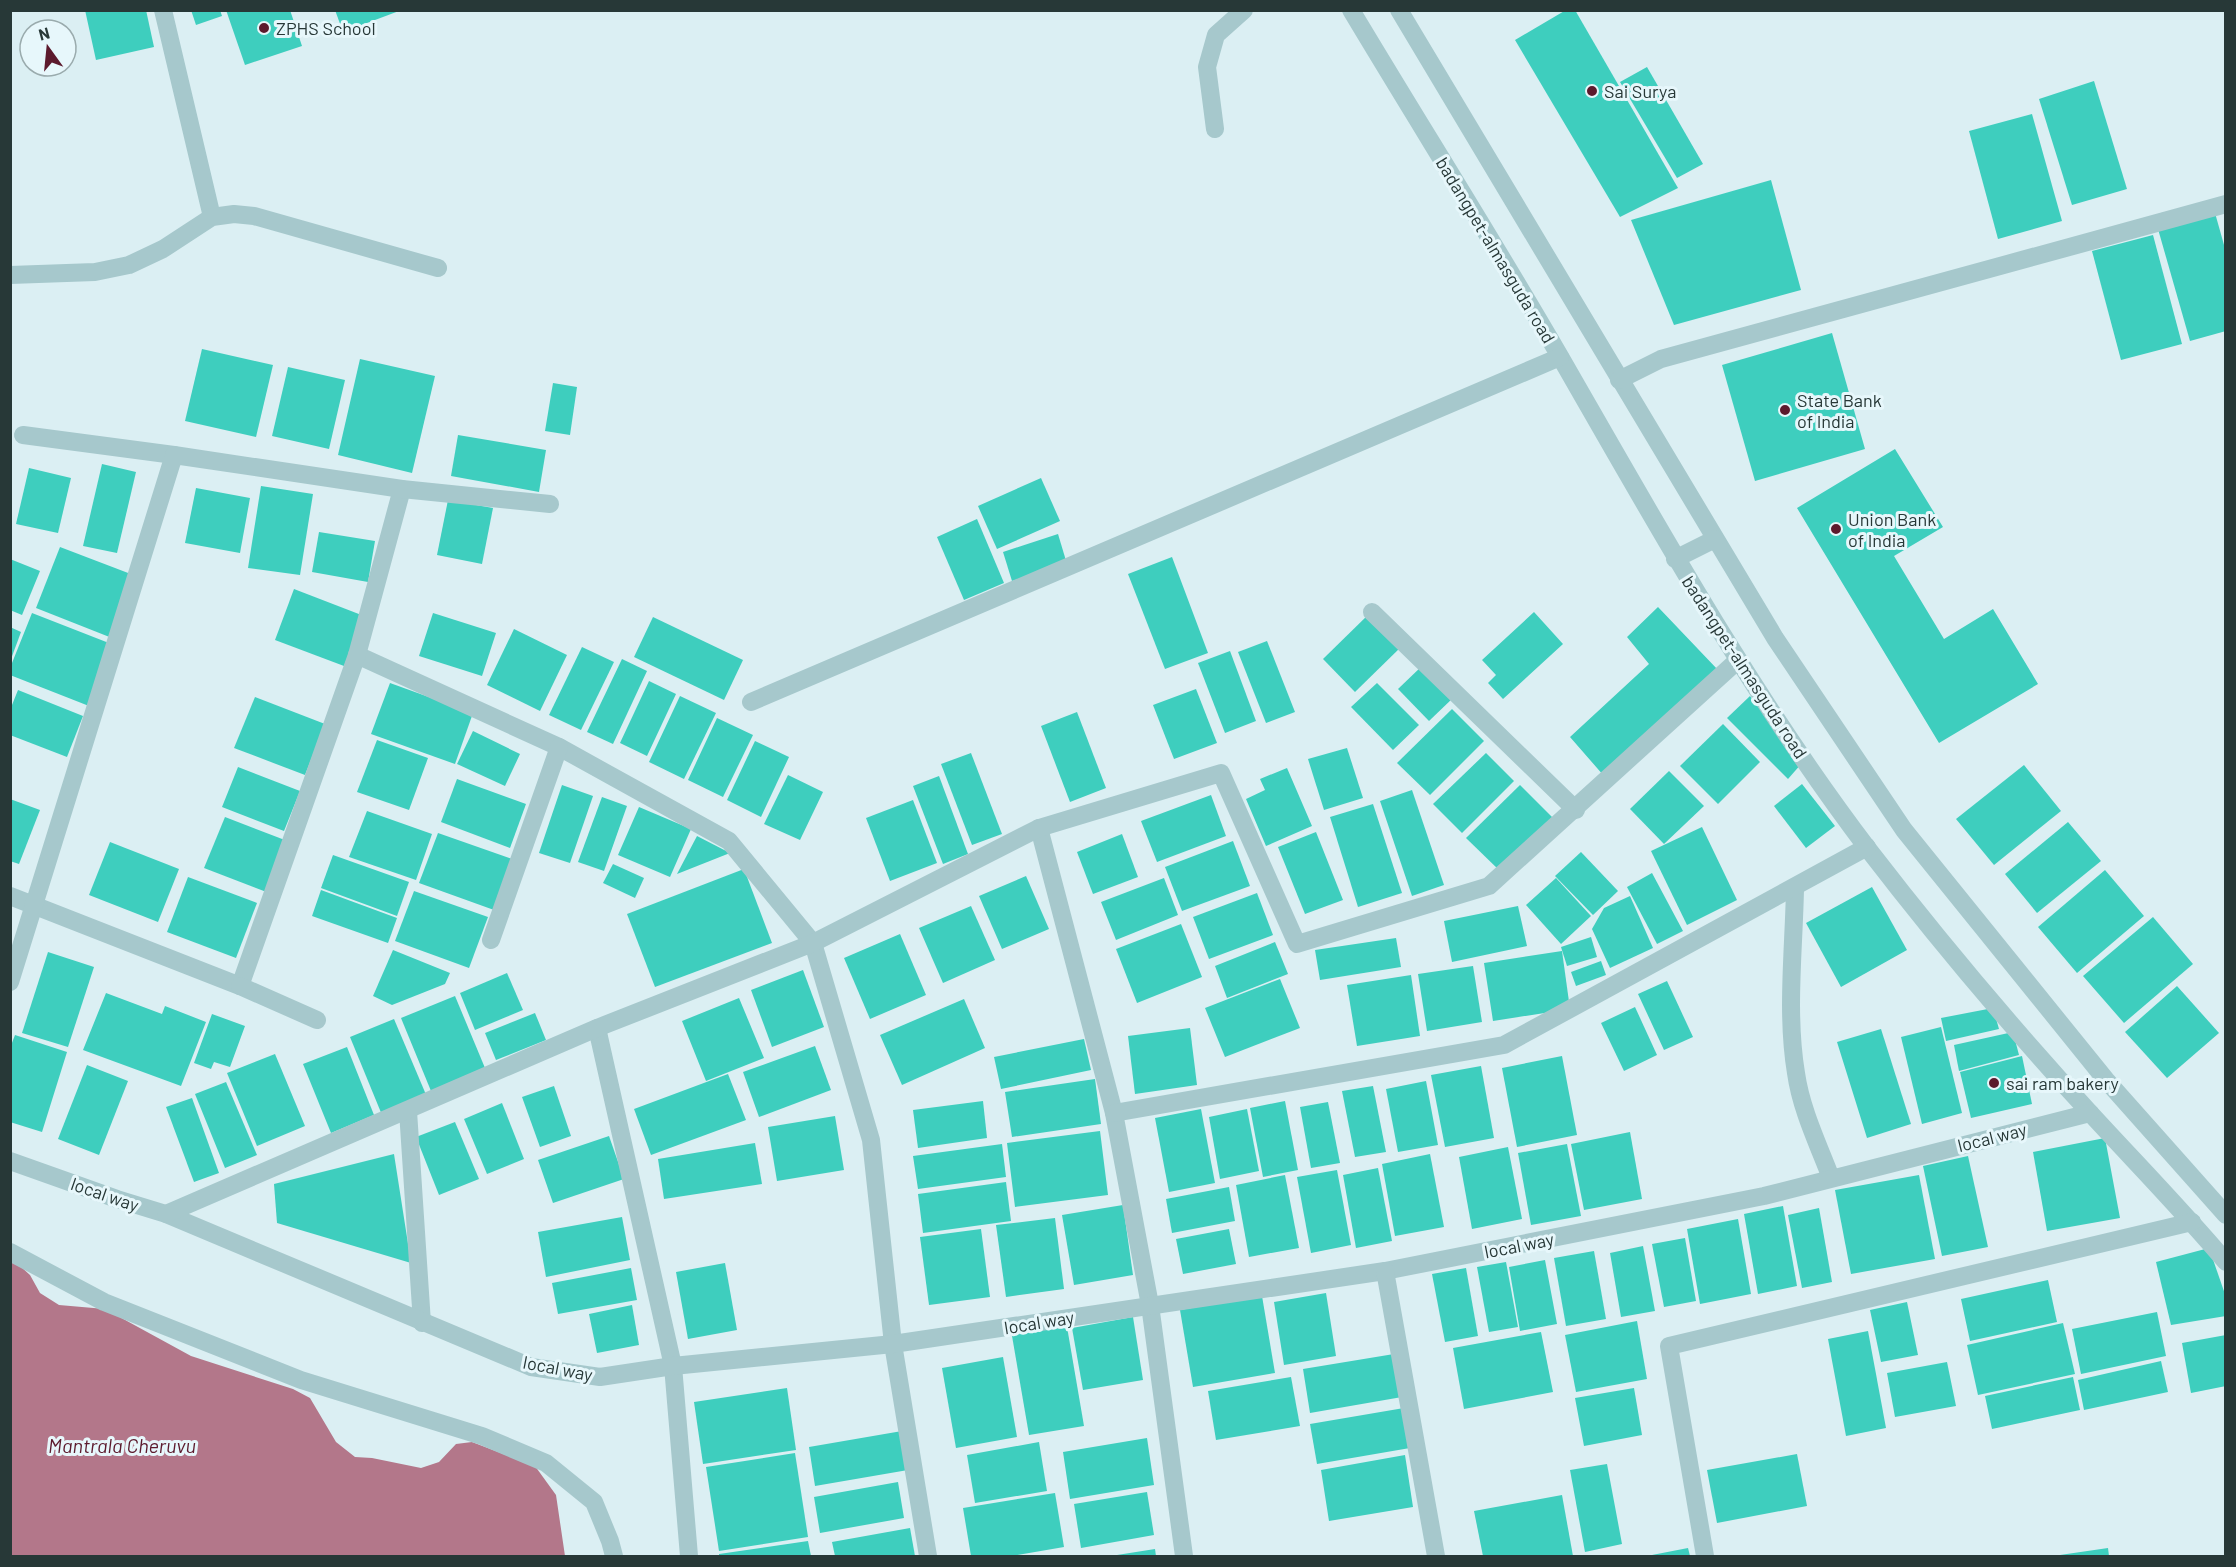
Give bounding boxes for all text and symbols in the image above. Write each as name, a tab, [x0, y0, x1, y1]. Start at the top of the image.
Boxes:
place label: ZPHS School	[276, 17, 376, 39]
north arrow	[18, 18, 78, 78]
marker: ZPHS School	[257, 21, 271, 35]
text: N	[36, 22, 52, 44]
place label: Sai Surya	[1604, 80, 1676, 102]
marker: Sai Surya	[1585, 84, 1599, 98]
street label: badangpet-almasguda road	[1432, 153, 1560, 347]
place label: State Bank of India	[1797, 389, 1882, 432]
marker: State Bank of India	[1778, 403, 1792, 417]
place label: Union Bank of India	[1848, 508, 1936, 551]
marker: Union Bank of India	[1829, 522, 1843, 536]
street label: badangpet-almasguda road	[1678, 572, 1812, 762]
place label: sai ram bakery	[2006, 1072, 2119, 1094]
marker: sai ram bakery	[1987, 1076, 2001, 1090]
street label: local way	[1955, 1118, 2029, 1156]
street label: local way	[68, 1172, 142, 1216]
street label: local way	[1482, 1227, 1556, 1263]
street label: local way	[1003, 1306, 1075, 1338]
street label: local way	[521, 1350, 595, 1386]
water label: Mantrala Cheruvu	[48, 1433, 196, 1457]

